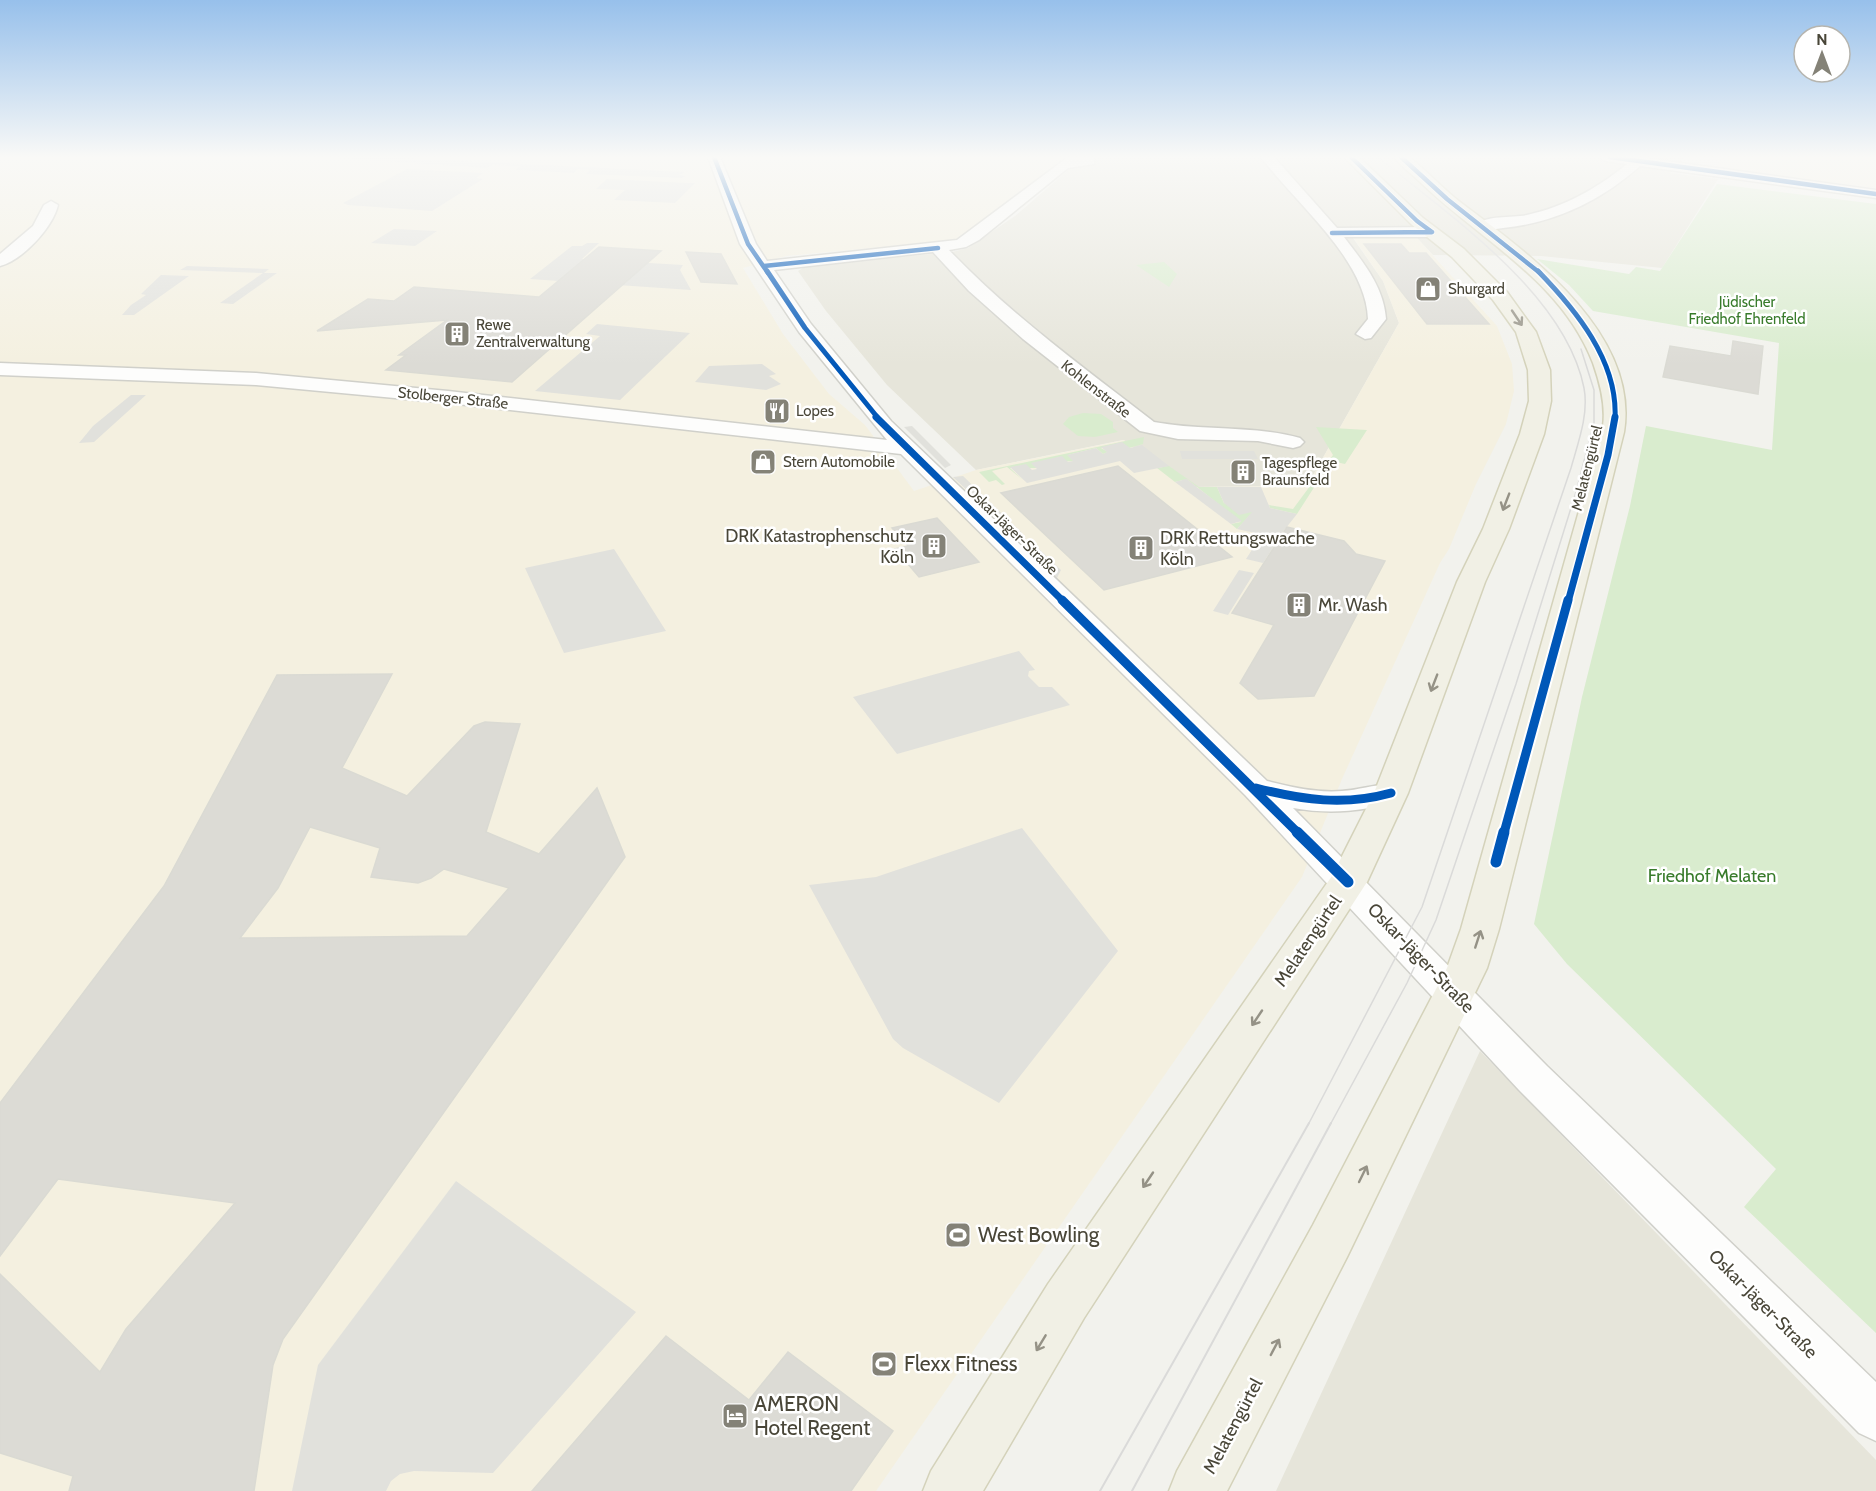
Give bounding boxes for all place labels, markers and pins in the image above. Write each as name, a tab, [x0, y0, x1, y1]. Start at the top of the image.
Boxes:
shop icon: Shurgard	[1413, 274, 1443, 304]
place label: Shurgard	[1448, 280, 1505, 298]
place label: Rewe Zentralverwaltung	[476, 316, 591, 351]
building icon: Rewe Zentralverwaltung	[442, 319, 472, 349]
restaurant icon: Lopes	[762, 396, 792, 426]
place label: Lopes	[796, 402, 834, 420]
shop icon: Stern Automobile	[748, 447, 778, 477]
place label: Stern Automobile	[783, 453, 895, 471]
place label: Tagespflege Braunsfeld	[1262, 454, 1337, 489]
building icon: Tagespflege Braunsfeld	[1228, 457, 1258, 487]
place label: DRK Katastrophenschutz Köln	[725, 525, 915, 568]
place label: DRK Rettungswache Köln	[1160, 527, 1315, 570]
building icon: DRK Katastrophenschutz Köln	[919, 531, 949, 561]
building icon: DRK Rettungswache Köln	[1126, 533, 1156, 563]
building icon: Mr. Wash	[1284, 590, 1314, 620]
place label: Mr. Wash	[1318, 594, 1388, 616]
sports icon: West Bowling	[943, 1220, 973, 1250]
place label: West Bowling	[978, 1222, 1100, 1247]
sports icon: Flexx Fitness	[869, 1349, 899, 1379]
place label: Flexx Fitness	[904, 1351, 1018, 1376]
place label: AMERON Hotel Regent	[754, 1391, 870, 1440]
hotel icon: AMERON Hotel Regent	[720, 1401, 750, 1431]

